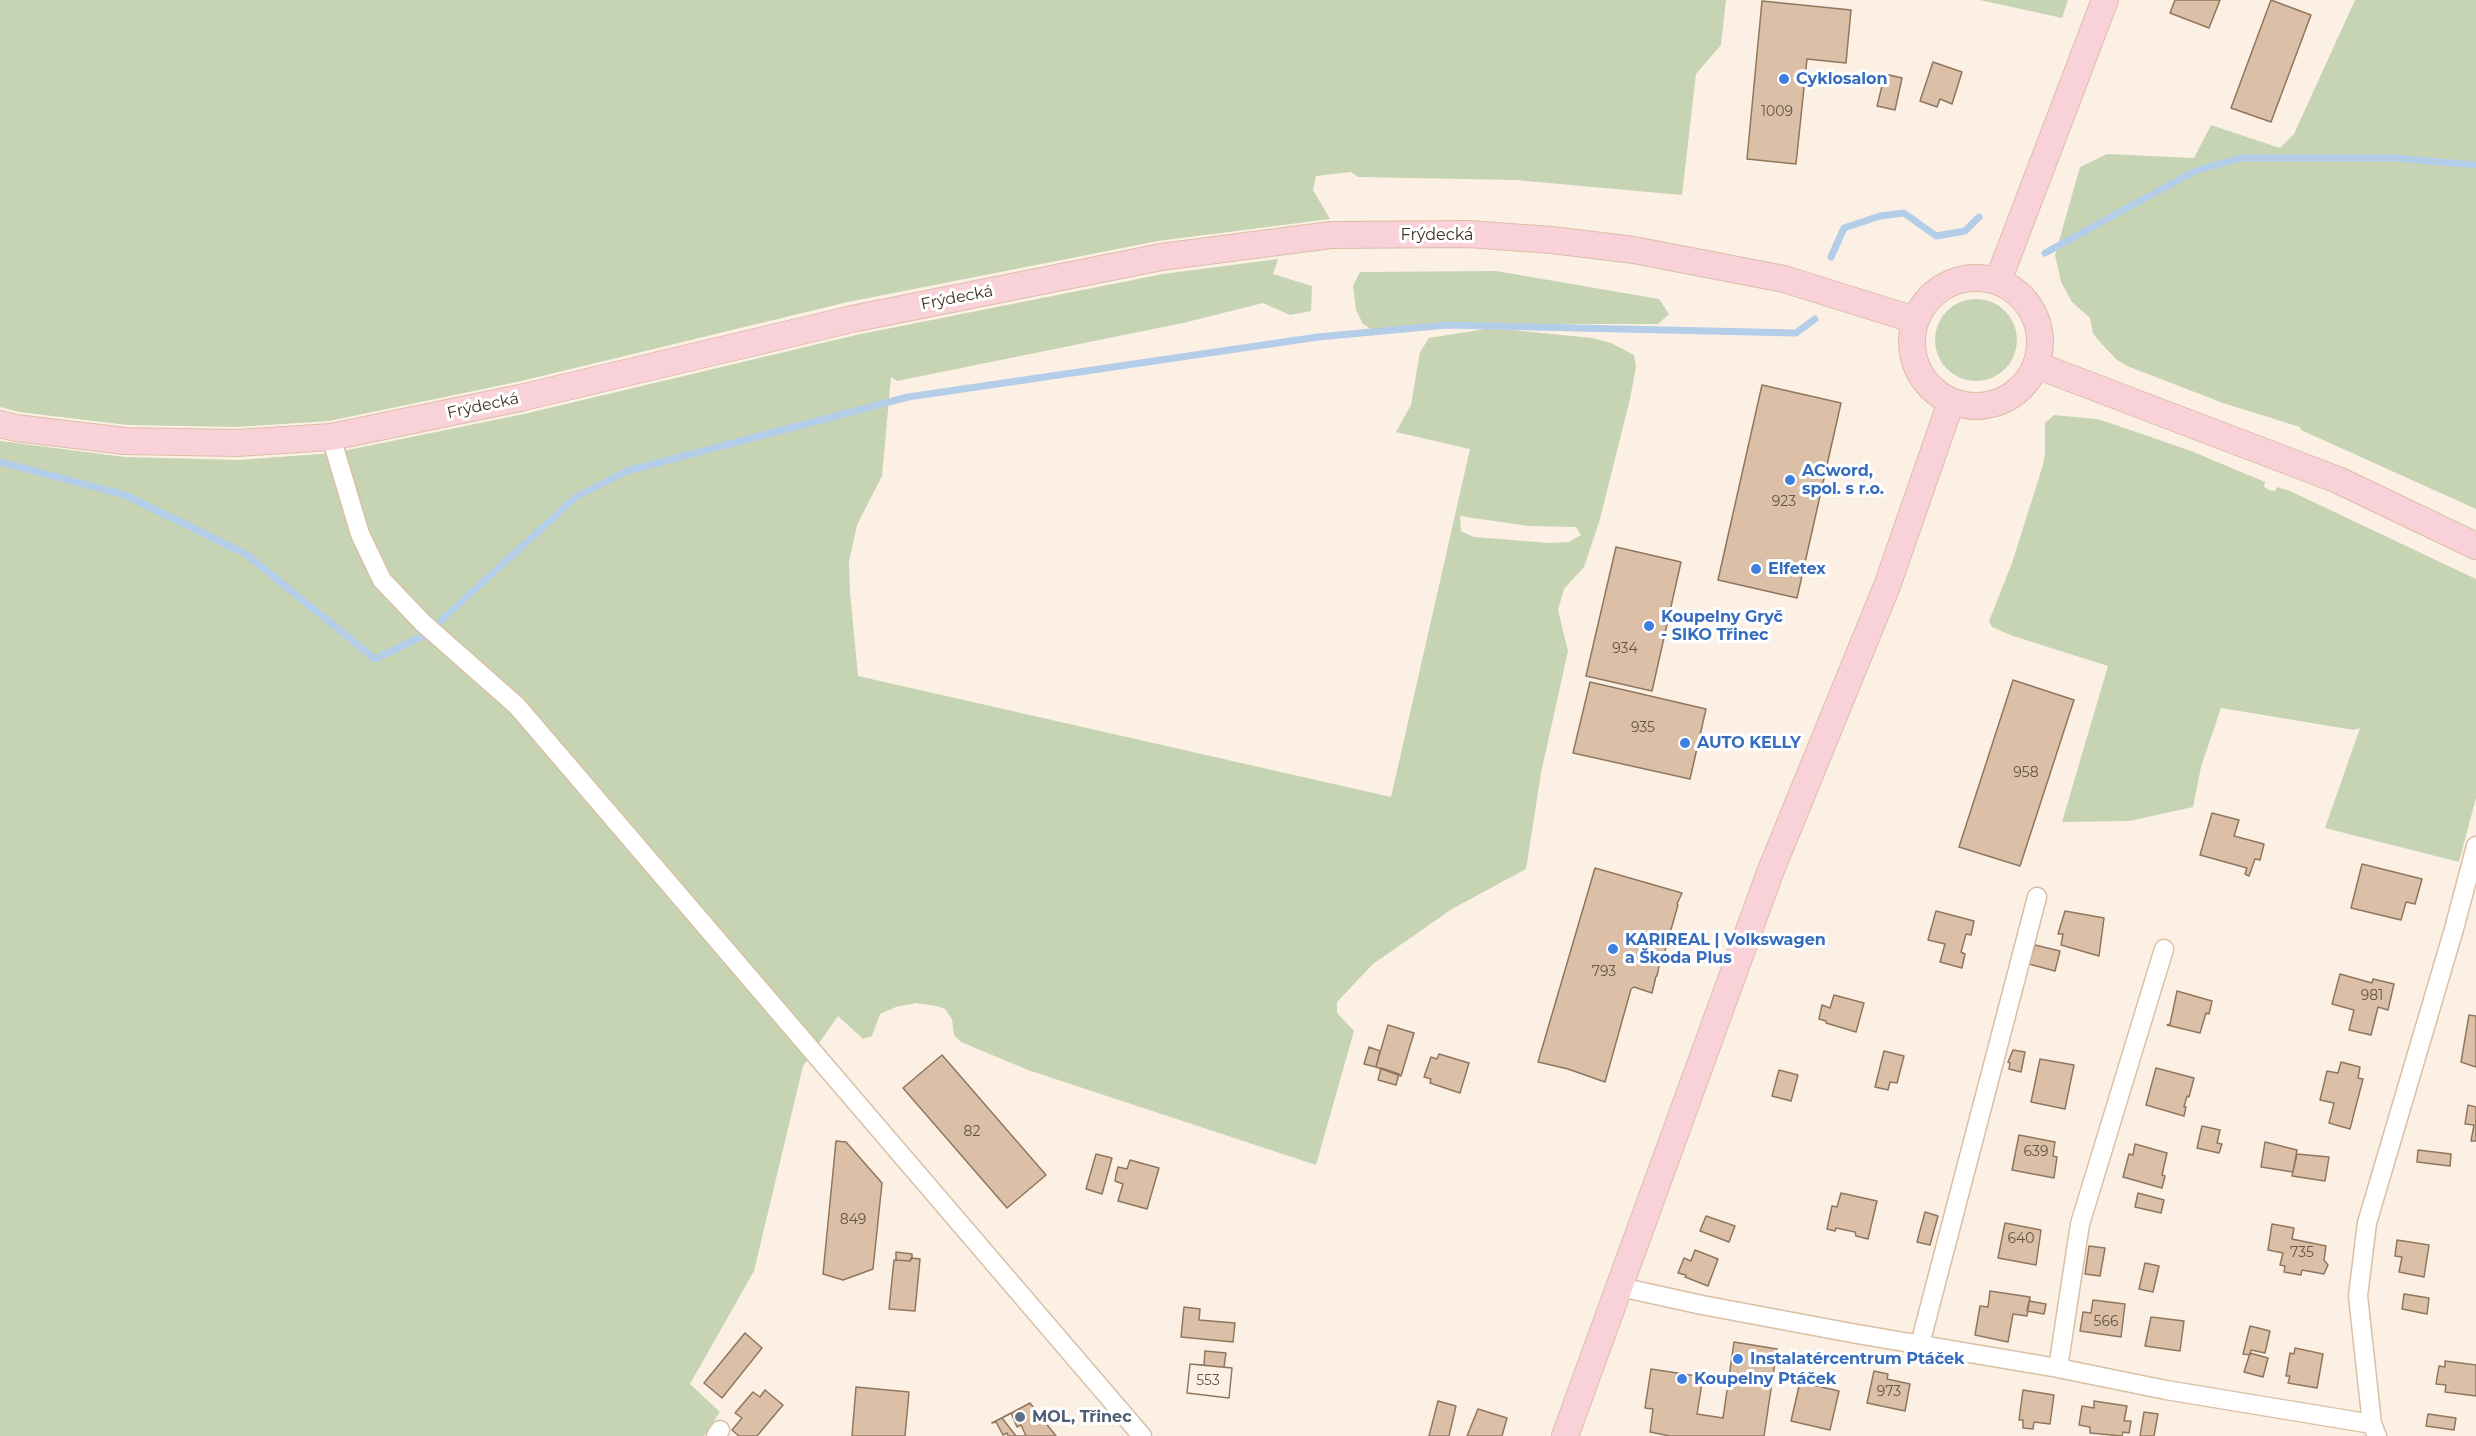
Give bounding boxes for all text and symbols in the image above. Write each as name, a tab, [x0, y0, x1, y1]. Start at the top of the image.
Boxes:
place label: Cyklosalon	[1796, 69, 1888, 89]
marker: Cyklosalon	[1777, 72, 1791, 86]
house number: 1009	[1761, 104, 1793, 120]
street label: Frýdecká	[1401, 225, 1473, 245]
street label: Frýdecká	[919, 282, 995, 314]
street label: Frýdecká	[445, 389, 521, 423]
place label: ACword, spol. s r.o.	[1802, 461, 1884, 499]
marker: ACword, spol. s r.o.	[1783, 473, 1797, 487]
house number: 923	[1772, 494, 1796, 510]
place label: Elfetex	[1768, 559, 1826, 579]
marker: Elfetex	[1749, 562, 1763, 576]
place label: Koupelny Gryč - SIKO Třinec	[1661, 607, 1783, 645]
marker: Koupelny Gryč - SIKO Třinec	[1642, 619, 1656, 633]
house number: 934	[1612, 641, 1638, 657]
house number: 935	[1631, 720, 1655, 736]
place label: AUTO KELLY	[1697, 733, 1801, 753]
marker: AUTO KELLY	[1678, 736, 1692, 750]
house number: 958	[2013, 765, 2039, 781]
place label: KARIREAL | Volkswagen a Škoda Plus	[1625, 930, 1826, 968]
marker: KARIREAL | Volkswagen a Škoda Plus	[1606, 942, 1620, 956]
house number: 793	[1592, 964, 1616, 980]
house number: 981	[2361, 988, 2383, 1004]
house number: 82	[964, 1124, 980, 1140]
house number: 639	[2024, 1144, 2048, 1160]
house number: 849	[840, 1212, 866, 1228]
house number: 640	[2007, 1231, 2035, 1247]
house number: 735	[2290, 1245, 2314, 1261]
house number: 566	[2094, 1314, 2118, 1330]
place label: Instalatércentrum Ptáček	[1750, 1349, 1965, 1369]
marker: Instalatércentrum Ptáček	[1731, 1352, 1745, 1366]
place label: Koupelny Ptáček	[1694, 1369, 1836, 1389]
marker: Koupelny Ptáček	[1675, 1372, 1689, 1386]
house number: 553	[1196, 1373, 1220, 1389]
house number: 973	[1877, 1384, 1901, 1400]
place label: MOL, Třinec	[1032, 1407, 1132, 1427]
marker: MOL, Třinec	[1013, 1410, 1027, 1424]

